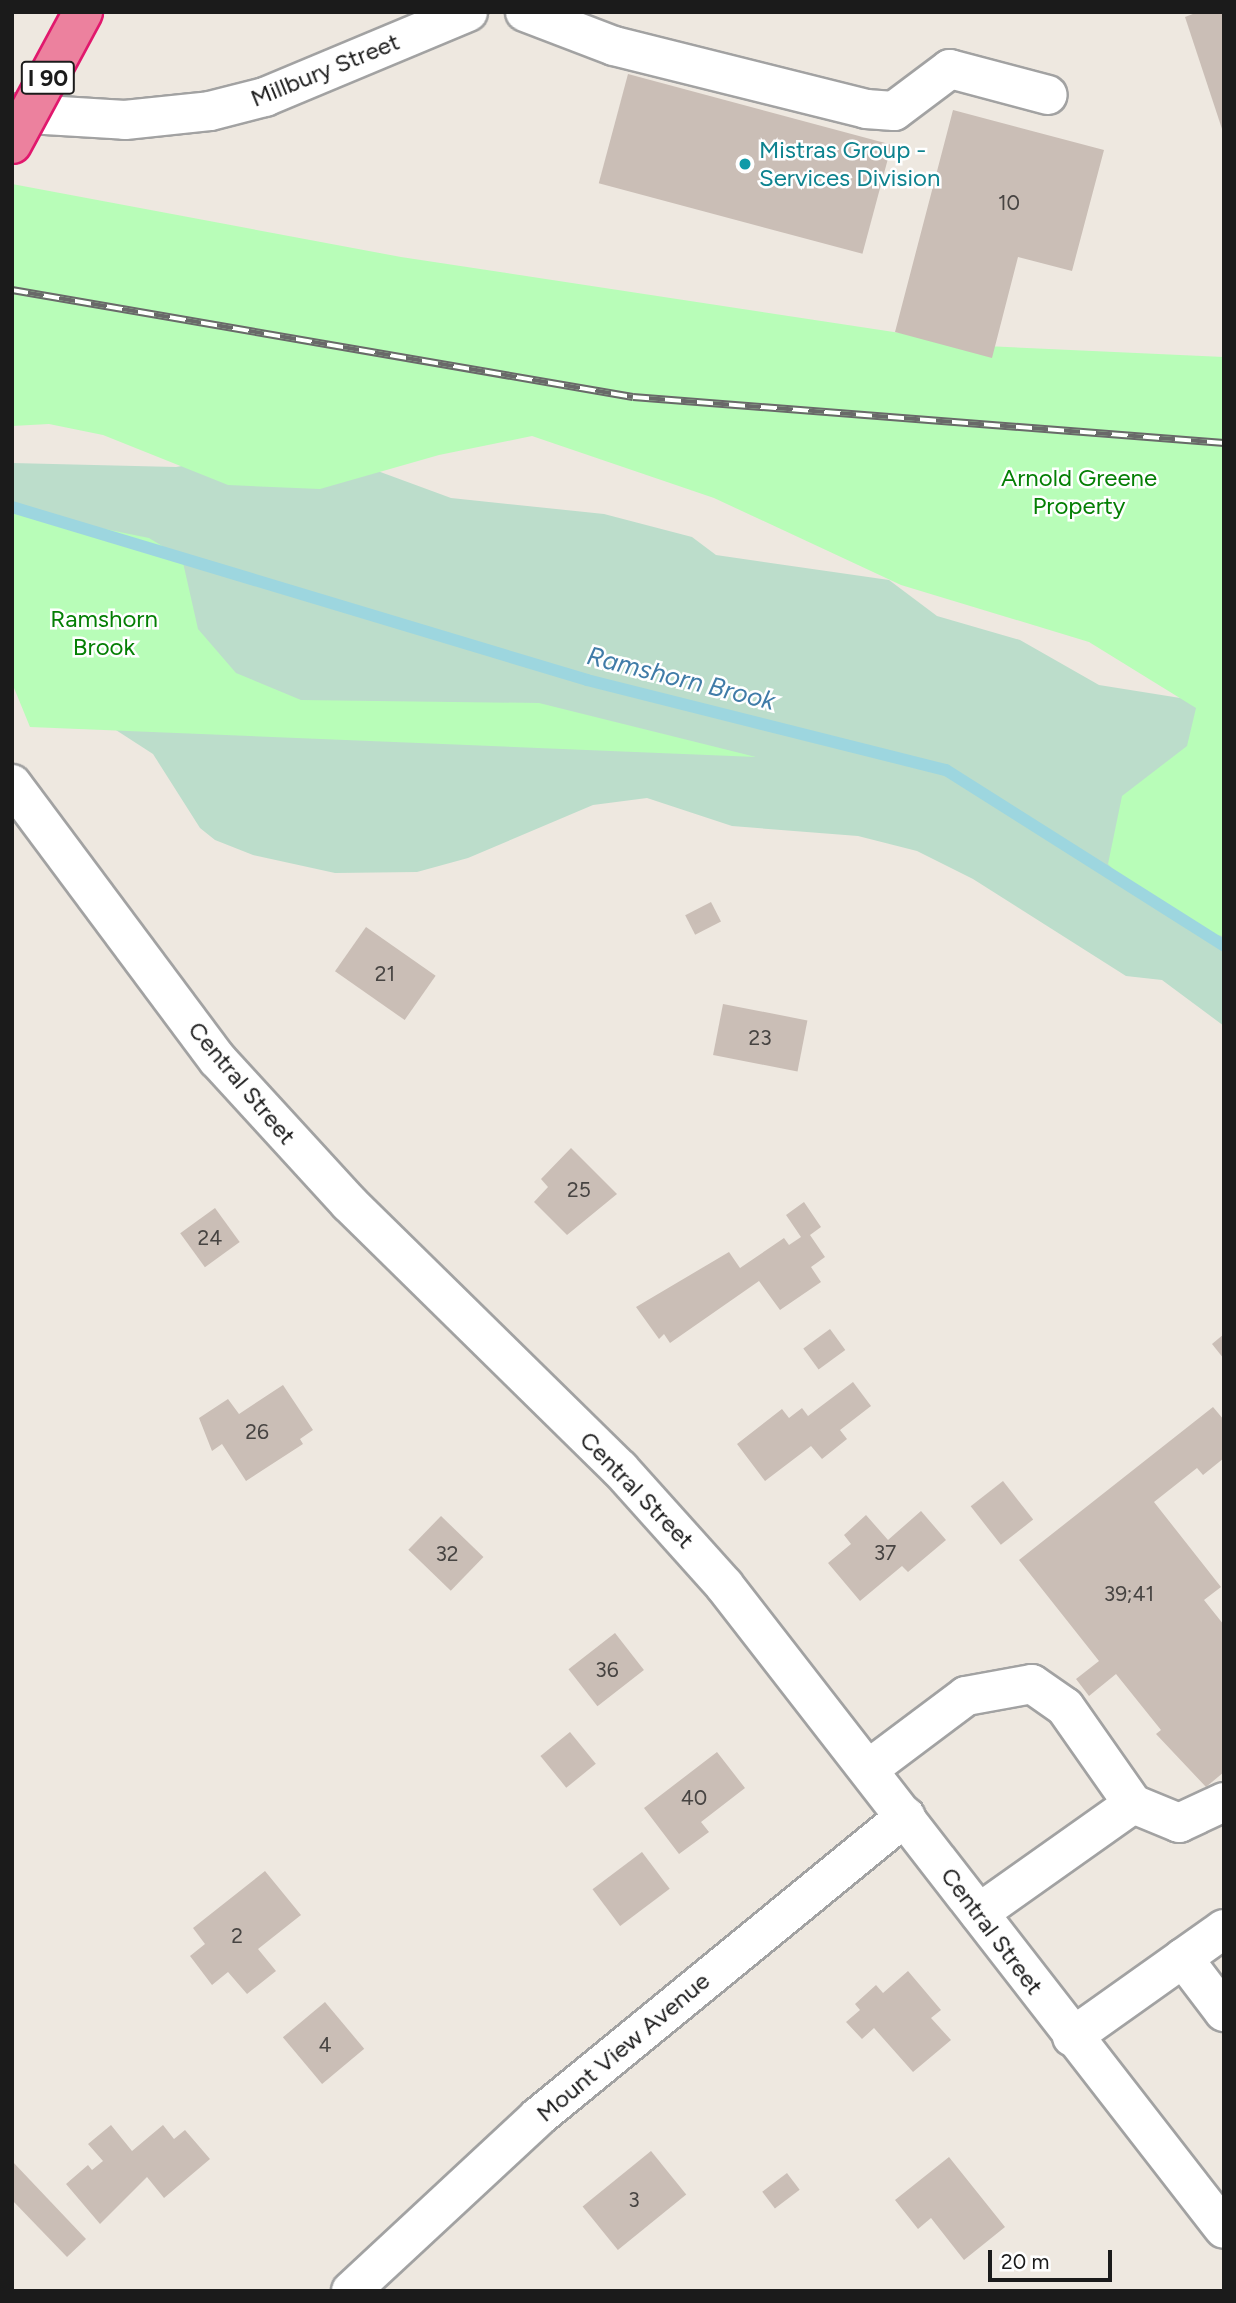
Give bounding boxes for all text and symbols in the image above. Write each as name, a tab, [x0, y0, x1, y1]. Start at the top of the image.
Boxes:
street label: Millbury Street	[246, 27, 404, 113]
road number: I 90	[20, 58, 76, 97]
place label: Mistras Group - Services Division	[759, 136, 940, 192]
marker: Mistras Group - Services Division	[737, 156, 753, 172]
house number: 10	[998, 190, 1020, 216]
park label: Arnold Greene Property	[1001, 464, 1157, 520]
park label: Ramshorn Brook	[50, 605, 158, 661]
water label: Ramshorn Brook	[584, 641, 778, 717]
house number: 21	[375, 961, 395, 987]
street label: Central Street	[182, 1016, 302, 1150]
house number: 23	[748, 1025, 772, 1051]
house number: 25	[567, 1177, 591, 1203]
house number: 24	[198, 1225, 222, 1251]
house number: 26	[245, 1419, 269, 1445]
street label: Central Street	[574, 1425, 700, 1555]
house number: 37	[874, 1540, 896, 1566]
house number: 32	[435, 1541, 459, 1567]
house number: 39;41	[1104, 1581, 1154, 1607]
house number: 36	[595, 1657, 619, 1683]
house number: 40	[681, 1785, 707, 1811]
street label: Central Street	[935, 1862, 1049, 2000]
house number: 2	[231, 1923, 243, 1949]
street label: Mount View Avenue	[531, 1966, 715, 2128]
house number: 4	[318, 2032, 332, 2058]
house number: 3	[628, 2187, 640, 2213]
scale bar	[991, 2236, 1115, 2280]
text: 20 m	[1001, 2249, 1049, 2274]

